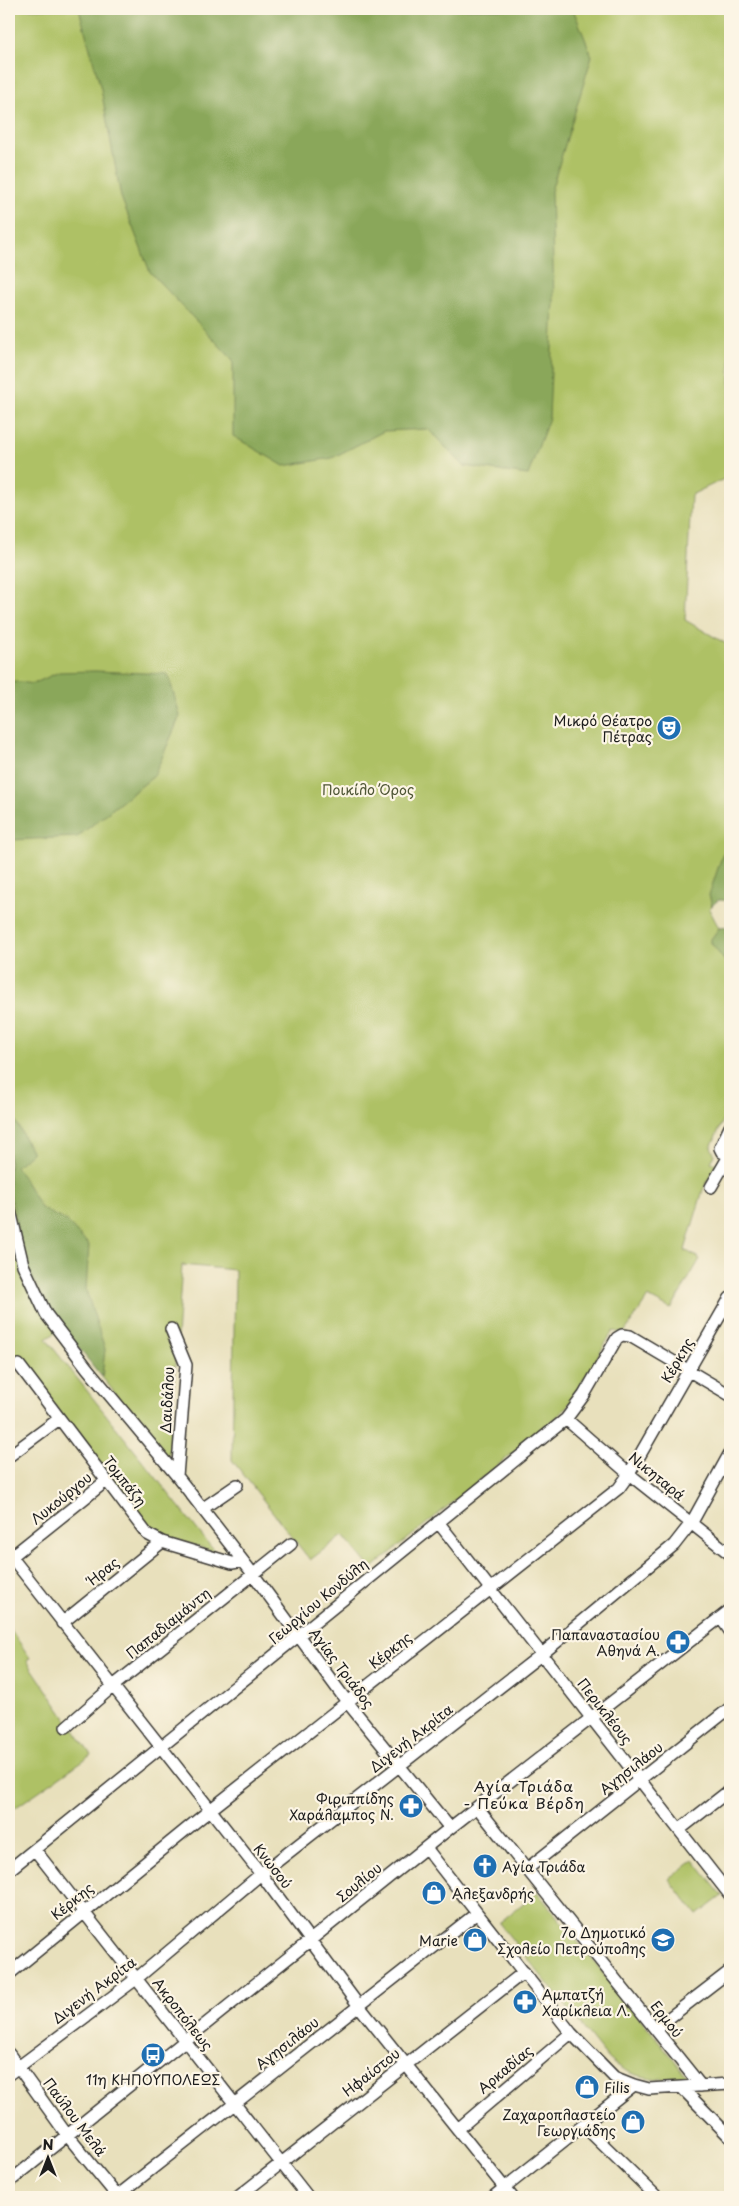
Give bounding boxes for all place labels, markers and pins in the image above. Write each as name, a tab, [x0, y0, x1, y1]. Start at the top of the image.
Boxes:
place label: Μικρό Θέατρο Πέτρας	[554, 710, 652, 747]
theatre icon: Μικρό Θέατρο Πέτρας	[656, 715, 682, 741]
place label: Παπαναστασίου Αθηνά Α.	[551, 1624, 660, 1661]
pharmacy icon: Παπαναστασίου Αθηνά Α.	[665, 1629, 691, 1655]
place label: Φιριππίδης Χαράλαμπος Ν.	[289, 1788, 394, 1825]
pharmacy icon: Φιριππίδης Χαράλαμπος Ν.	[398, 1793, 424, 1819]
church icon: Αγία Τριάδα	[472, 1853, 498, 1879]
place label: Αγία Τριάδα	[502, 1856, 586, 1877]
shop icon: Αλεξανδρής	[421, 1880, 447, 1906]
place label: Αλεξανδρής	[452, 1883, 534, 1904]
place label: 7ο Δημοτικό Σχολείο Πετρούπολης	[497, 1922, 646, 1959]
shop icon: Marie	[462, 1927, 488, 1953]
school or university icon: 7ο Δημοτικό Σχολείο Πετρούπολης	[650, 1927, 676, 1953]
place label: Marie	[419, 1930, 458, 1951]
place label: Αμπατζή Χαρίκλεια Λ.	[542, 1984, 631, 2021]
pharmacy icon: Αμπατζή Χαρίκλεια Λ.	[512, 1989, 538, 2015]
bus stop icon: 11η ΚΗΠΟΥΠΟΛΕΩΣ	[140, 2042, 166, 2068]
place label: 11η ΚΗΠΟΥΠΟΛΕΩΣ	[86, 2069, 220, 2090]
shop icon: Filis	[574, 2074, 600, 2100]
place label: Filis	[604, 2077, 630, 2098]
place label: Ζαχαροπλαστείο Γεωργιάδης	[502, 2104, 616, 2141]
shop icon: Ζαχαροπλαστείο Γεωργιάδης	[620, 2109, 646, 2135]

